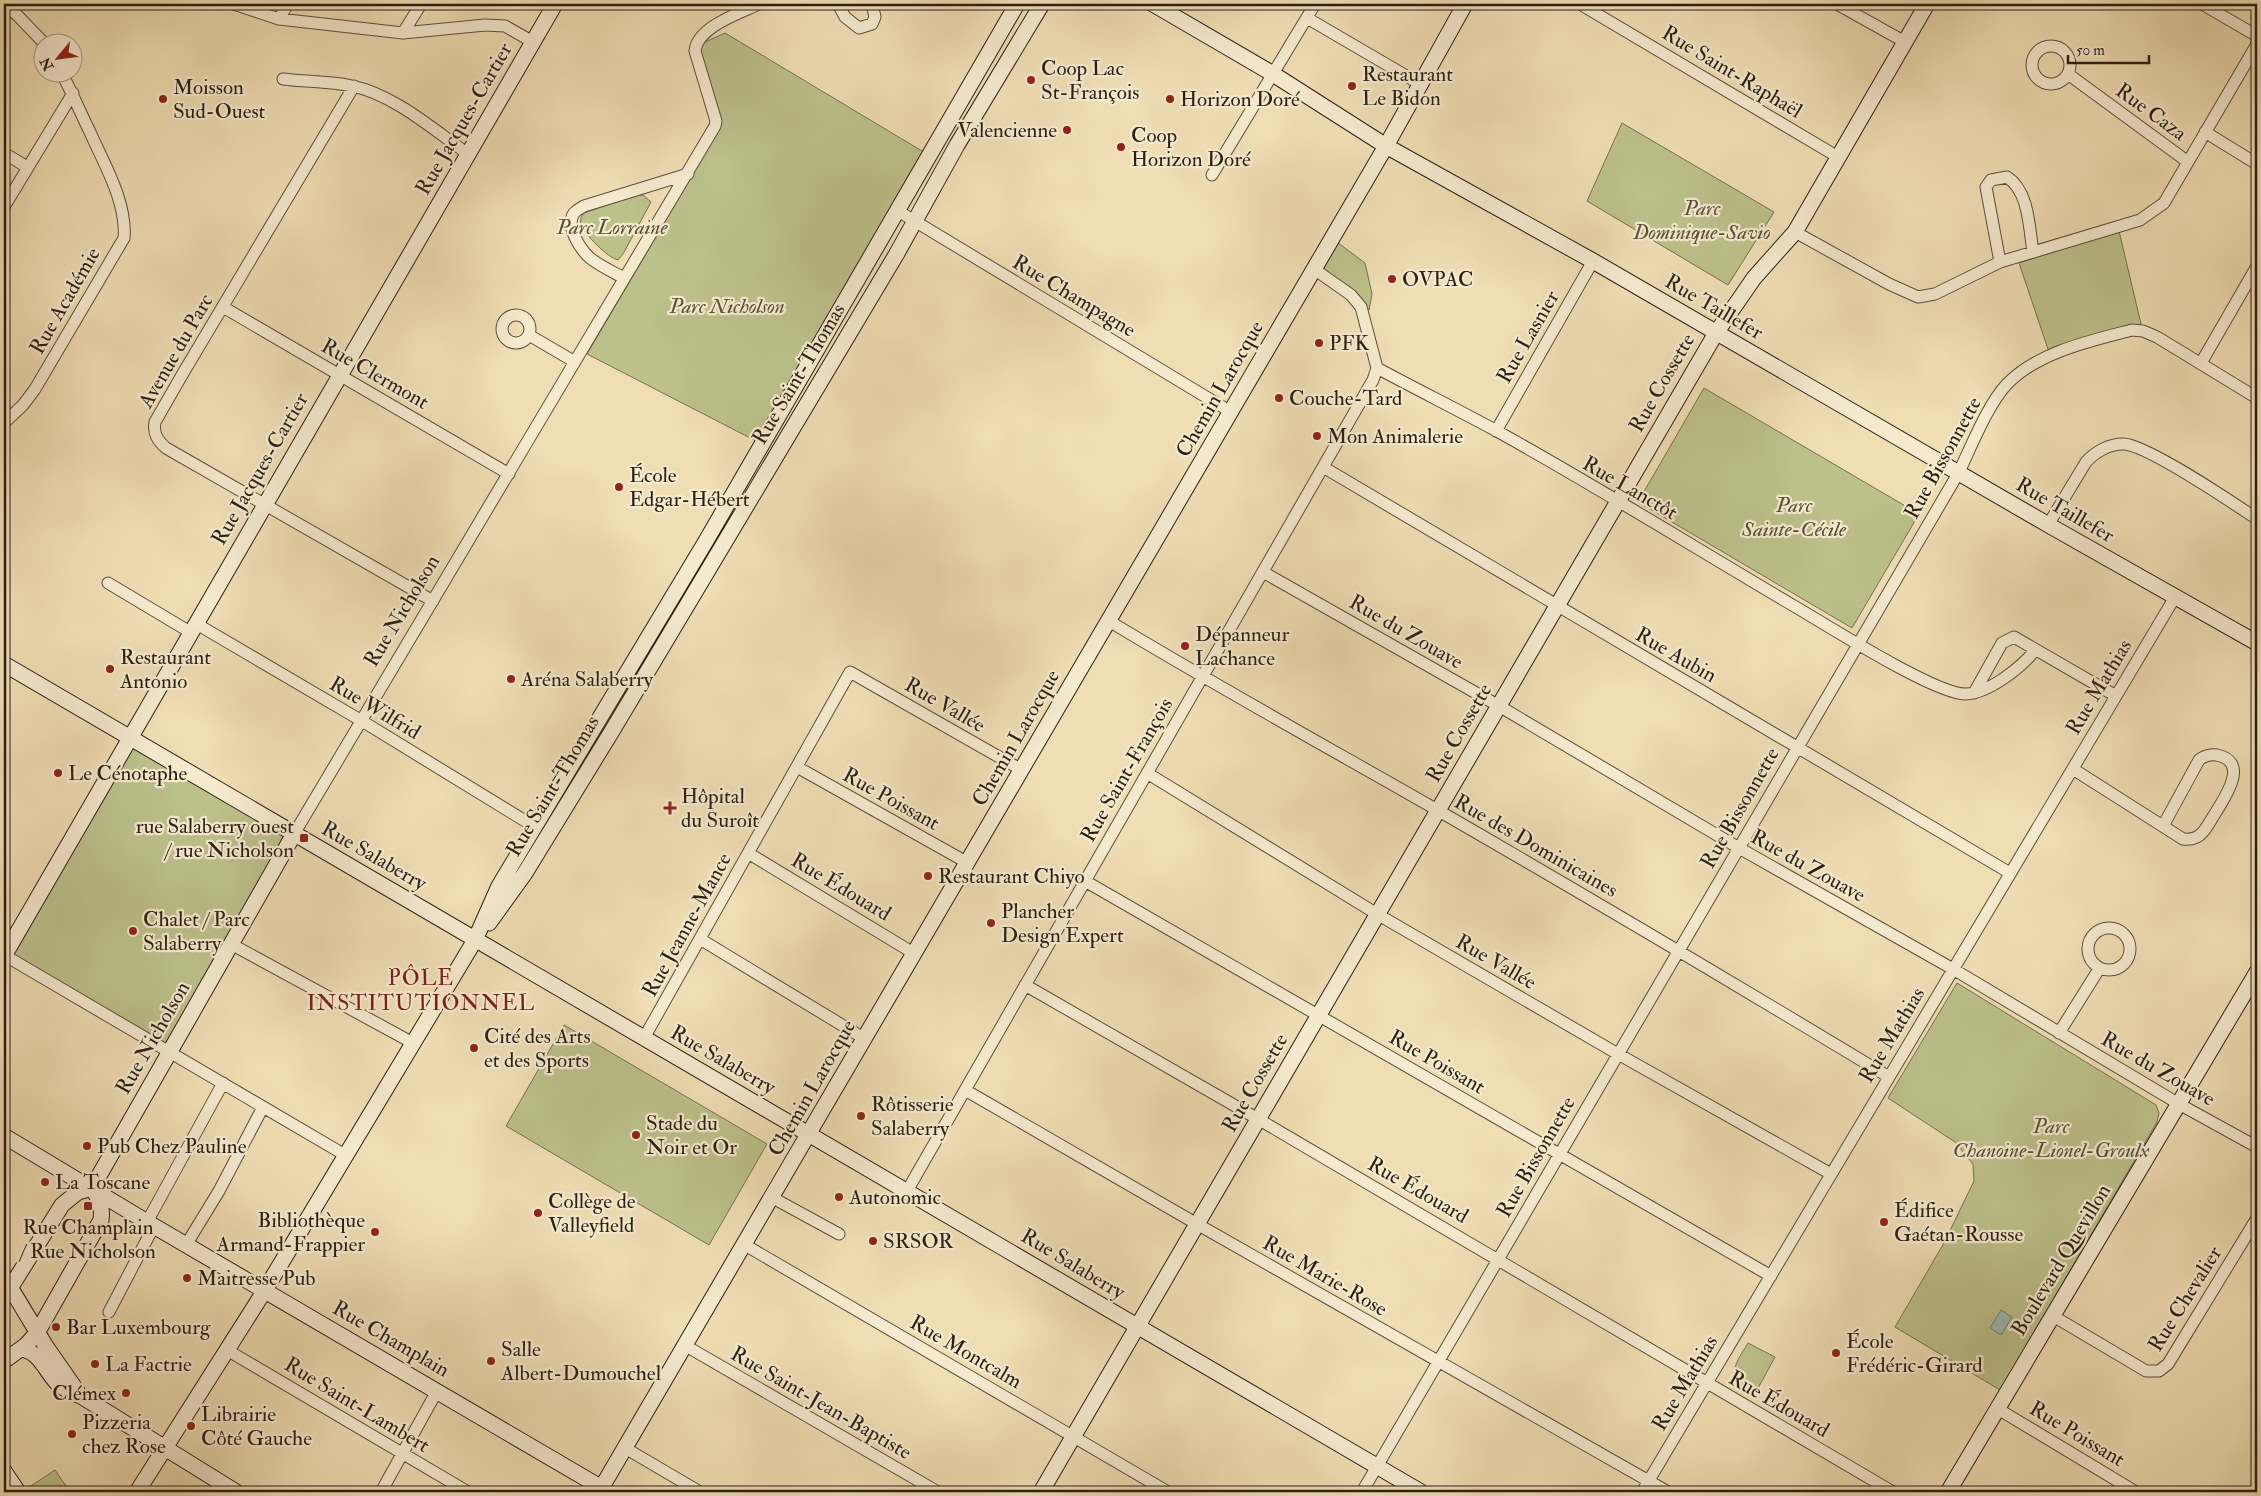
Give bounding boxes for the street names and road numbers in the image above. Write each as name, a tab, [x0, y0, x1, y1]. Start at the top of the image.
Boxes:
street label: Rue Saint-Raphaël	[1657, 19, 1808, 125]
street label: Rue Jacques-Cartier	[409, 38, 519, 200]
street label: Rue Caza	[2110, 77, 2192, 147]
street label: Rue Académie	[24, 243, 107, 359]
street label: Rue Champagne	[1007, 249, 1141, 344]
street label: Rue Taillefer	[1660, 268, 1768, 346]
street label: Rue Lasnier	[1491, 286, 1565, 388]
street label: Avenue du Parc	[132, 289, 220, 414]
street label: Rue Saint-Thomas	[746, 298, 852, 450]
street label: Chemin Larocque	[1170, 316, 1270, 462]
street label: Rue Cossette	[1623, 328, 1701, 437]
street label: Rue Clermont	[316, 332, 434, 416]
street label: Rue Jacques-Cartier	[205, 388, 315, 550]
street label: Rue Bissonnette	[1898, 392, 1988, 524]
street label: Rue Lanctôt	[1578, 450, 1683, 526]
street label: Rue Taillefer	[2011, 471, 2119, 549]
street label: Rue Nicholson	[358, 550, 446, 672]
street label: Rue du Zouave	[1344, 589, 1468, 676]
street label: Rue Aubin	[1630, 621, 1722, 689]
street label: Rue Mathias	[2060, 634, 2138, 740]
street label: Chemin Larocque	[966, 665, 1066, 811]
street label: Rue Wilfrid	[324, 670, 426, 746]
street label: Rue Vallée	[900, 671, 990, 739]
street label: Rue Cossette	[1420, 678, 1498, 787]
street label: Rue Saint-François	[1075, 693, 1179, 847]
street label: Rue Saint-Thomas	[500, 710, 606, 862]
street label: Rue Bissonnette	[1694, 742, 1786, 873]
street label: Rue Poissant	[838, 761, 944, 837]
street label: Rue des Dominicaines	[1449, 788, 1623, 904]
street label: Rue Salaberry	[317, 815, 432, 897]
street label: Rue du Zouave	[1746, 823, 1870, 909]
street label: Rue Édouard	[786, 847, 897, 928]
street label: Rue Jeanne-Mance	[636, 848, 738, 1002]
street label: Rue Vallée	[1451, 928, 1541, 996]
street label: Rue Nicholson	[110, 977, 196, 1099]
street label: Rue Mathias	[1853, 982, 1931, 1088]
street label: Chemin Larocque	[762, 1015, 862, 1161]
street label: Rue Salaberry	[666, 1019, 781, 1101]
street label: Rue Poissant	[1384, 1024, 1490, 1100]
street label: Rue du Zouave	[2096, 1026, 2220, 1113]
street label: Rue Cossette	[1216, 1028, 1294, 1137]
street label: Rue Bissonnette	[1490, 1091, 1582, 1222]
street label: Rue Édouard	[1363, 1150, 1474, 1230]
street label: Boulevard Quevillon	[2005, 1179, 2117, 1341]
street label: Rue Salaberry	[1016, 1222, 1131, 1306]
street label: Rue Marie-Rose	[1258, 1229, 1392, 1323]
street label: Rue Chevalier	[2142, 1241, 2228, 1357]
street label: Rue Champlain	[328, 1295, 455, 1384]
street label: Rue Montcalm	[905, 1309, 1027, 1395]
street label: Rue Mathias	[1646, 1330, 1724, 1436]
street label: Rue Saint-Jean-Baptiste	[726, 1340, 917, 1466]
street label: Rue Saint-Lambert	[279, 1351, 435, 1459]
street label: Rue Édouard	[1724, 1364, 1835, 1444]
street label: Rue Poissant	[2024, 1395, 2130, 1473]

